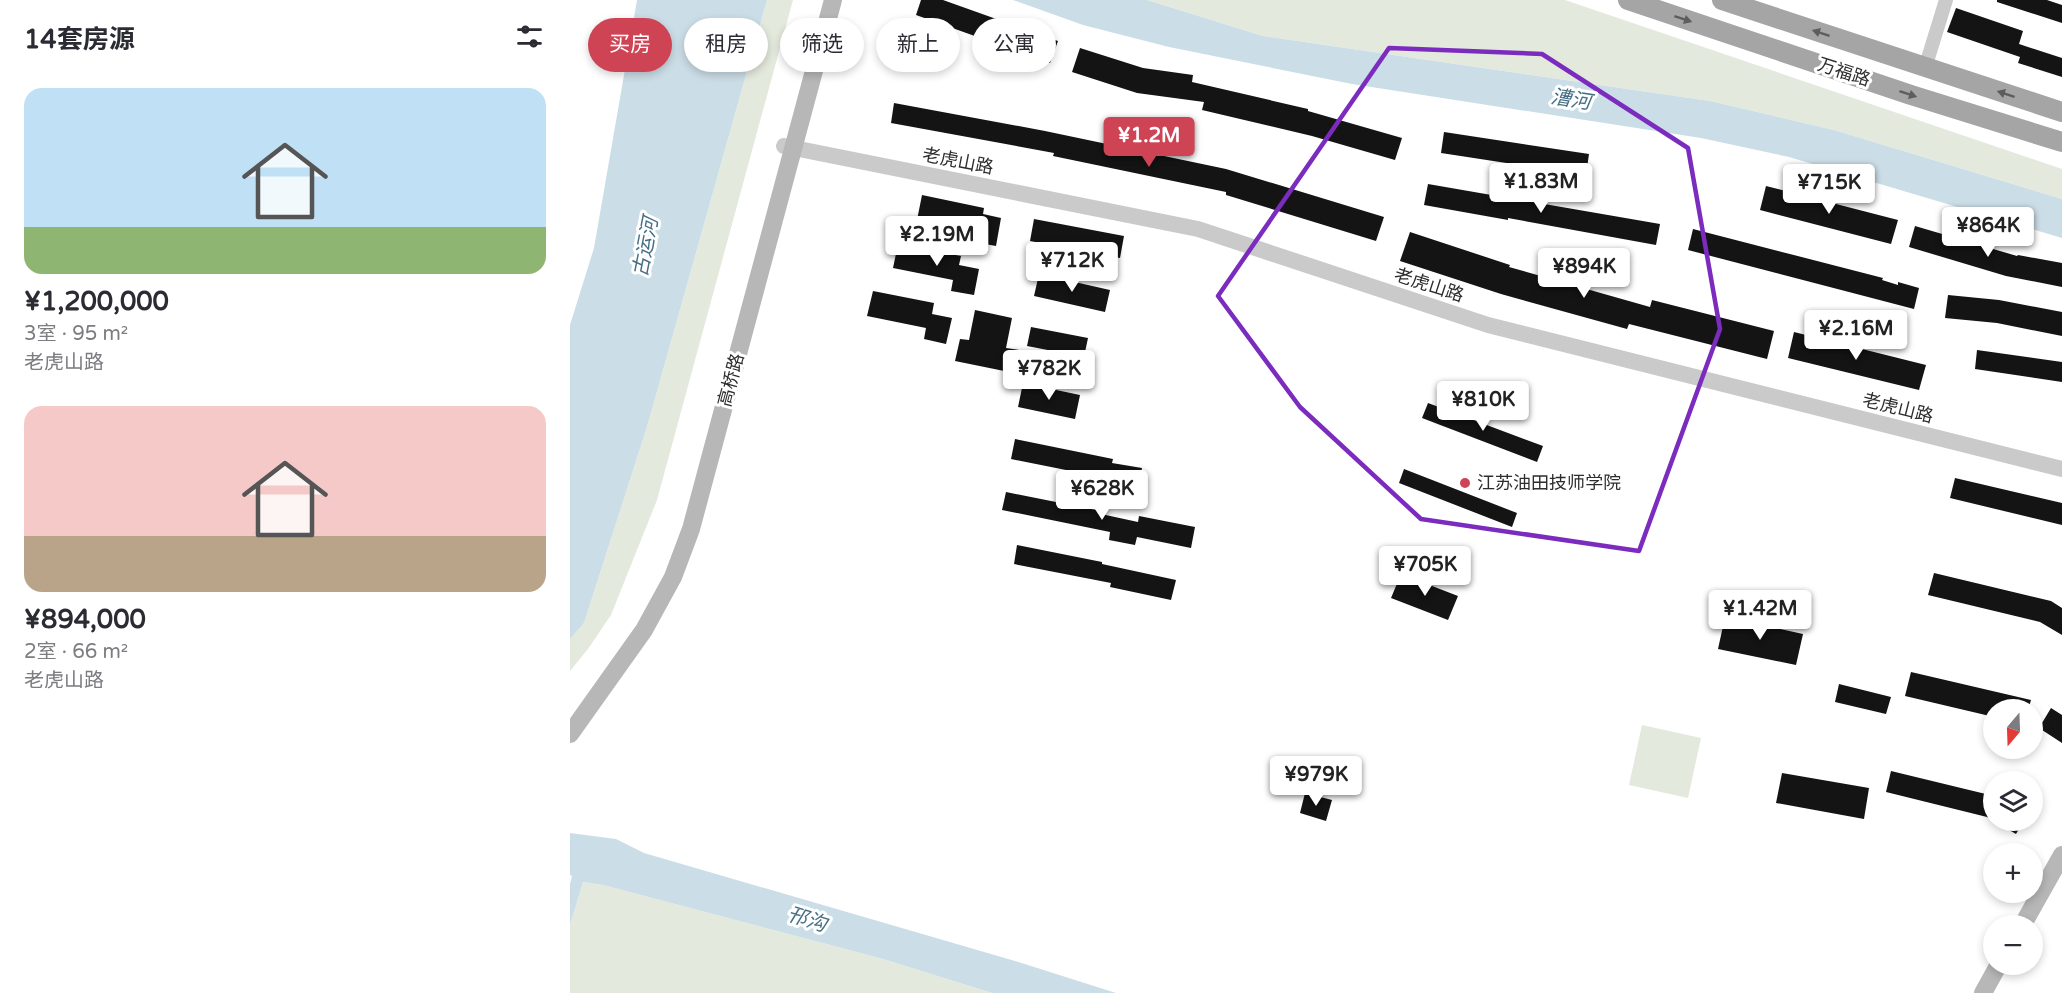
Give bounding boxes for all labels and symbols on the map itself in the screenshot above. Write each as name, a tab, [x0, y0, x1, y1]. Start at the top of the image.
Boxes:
one-way arrow	[1674, 14, 1692, 24]
one-way arrow	[1812, 28, 1830, 37]
street label: 万福路	[1815, 53, 1873, 91]
water label: 漕河	[1549, 85, 1596, 116]
one-way arrow	[1899, 89, 1917, 99]
one-way arrow	[1997, 89, 2015, 98]
pin: ¥1.2M	[1107, 117, 1191, 168]
street label: 老虎山路	[921, 143, 995, 179]
pin: ¥1.83M	[1492, 163, 1590, 214]
pin: ¥715K	[1787, 164, 1871, 215]
pin: ¥864K	[1946, 207, 2030, 258]
water label: 古运河	[628, 212, 664, 279]
pin: ¥2.19M	[888, 216, 986, 267]
pin: ¥712K	[1030, 242, 1114, 293]
pin: ¥894K	[1542, 248, 1626, 299]
street label: 老虎山路	[1391, 263, 1467, 307]
pin: ¥2.16M	[1807, 310, 1905, 361]
pin: ¥782K	[1007, 350, 1091, 401]
street label: 高桥路	[713, 351, 749, 409]
pin: ¥810K	[1441, 381, 1525, 432]
street label: 老虎山路	[1860, 389, 1936, 427]
pin: ¥628K	[1060, 470, 1144, 521]
place label: 江苏油田技师学院	[1477, 472, 1621, 494]
marker: 江苏油田技师学院	[1458, 476, 1472, 490]
pin: ¥705K	[1383, 546, 1467, 597]
pin: ¥1.42M	[1711, 590, 1809, 641]
north arrow	[1983, 699, 2043, 759]
pin: ¥979K	[1274, 756, 1358, 807]
water label: 邗沟	[784, 903, 831, 938]

